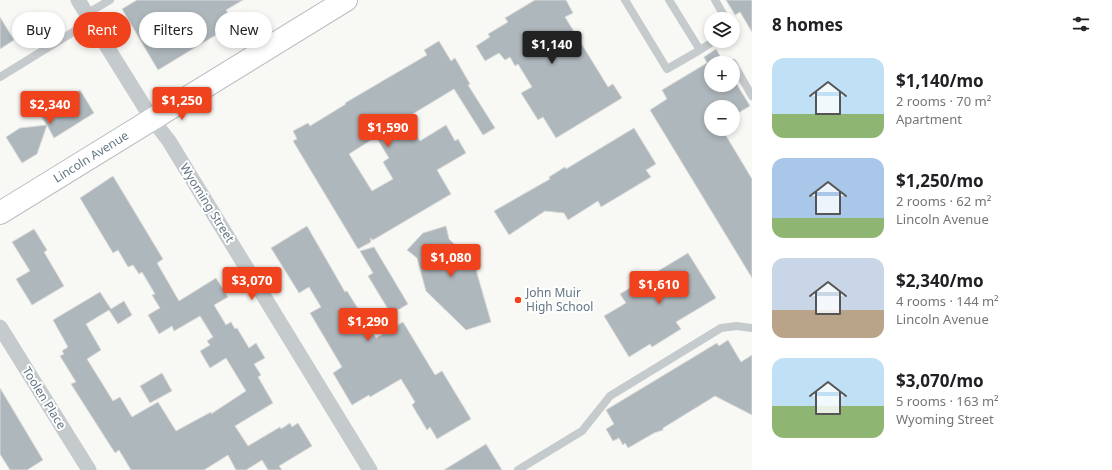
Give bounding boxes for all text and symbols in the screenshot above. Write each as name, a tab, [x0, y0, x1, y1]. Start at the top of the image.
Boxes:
chip: Buy	[12, 12, 65, 48]
chip: Rent	[73, 12, 131, 48]
chip: Filters	[139, 12, 207, 48]
chip: New	[215, 12, 272, 48]
map controls	[704, 12, 740, 136]
button: layers	[704, 12, 740, 48]
text: 8 homes	[772, 13, 843, 36]
icon: filters	[1070, 13, 1092, 35]
pin: $1,140	[519, 31, 585, 65]
text: $1,140	[532, 35, 572, 53]
button: +	[704, 56, 740, 92]
text: $1,140/mo	[896, 69, 984, 92]
icon: home	[804, 74, 852, 122]
pin: $1,250	[149, 87, 215, 121]
pin: $2,340	[17, 91, 83, 125]
text: $1,250	[162, 91, 202, 109]
text: 2 rooms · 70 m²	[896, 92, 991, 110]
text: $2,340	[30, 95, 70, 113]
button: −	[704, 100, 740, 136]
text: Apartment	[896, 110, 962, 128]
pin: $1,590	[355, 114, 421, 148]
text: $1,590	[368, 118, 408, 136]
street label: Lincoln Avenue	[50, 127, 132, 186]
street label: Wyoming Street	[176, 160, 239, 246]
text: $1,250/mo	[896, 169, 984, 192]
icon: home	[804, 174, 852, 222]
text: 2 rooms · 62 m²	[896, 192, 991, 210]
text: Lincoln Avenue	[896, 210, 989, 228]
pin: $1,080	[418, 244, 484, 278]
text: $1,080	[431, 248, 471, 266]
pin: $3,070	[219, 267, 285, 301]
text: $2,340/mo	[896, 269, 984, 292]
text: $3,070	[232, 271, 272, 289]
pin: $1,610	[626, 271, 692, 305]
icon: home	[804, 274, 852, 322]
text: $1,610	[639, 275, 679, 293]
place label: John Muir High School	[525, 284, 593, 315]
text: 4 rooms · 144 m²	[896, 292, 999, 310]
marker: John Muir High School	[513, 295, 523, 305]
pin: $1,290	[335, 308, 401, 342]
text: Lincoln Avenue	[896, 310, 989, 328]
text: $1,290	[348, 312, 388, 330]
street label: Toolen Place	[19, 363, 70, 432]
text: $3,070/mo	[896, 369, 984, 392]
icon: home	[804, 374, 852, 422]
text: 5 rooms · 163 m²	[896, 392, 999, 410]
text: Wyoming Street	[896, 410, 994, 428]

